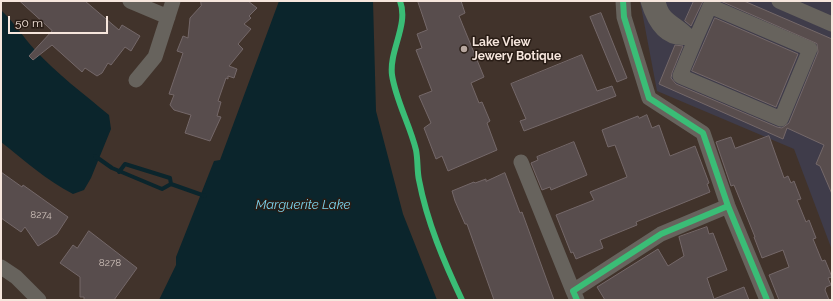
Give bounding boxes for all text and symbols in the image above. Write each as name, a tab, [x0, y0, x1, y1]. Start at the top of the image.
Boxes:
scale bar	[10, 8, 110, 34]
text: 50 m	[15, 16, 43, 30]
place label: Lake View Jewery Botique	[472, 35, 561, 63]
marker: Lake View Jewery Botique	[459, 44, 469, 54]
water label: Marguerite Lake	[256, 197, 350, 213]
house number: 8274	[30, 209, 52, 221]
house number: 8278	[99, 257, 121, 269]

